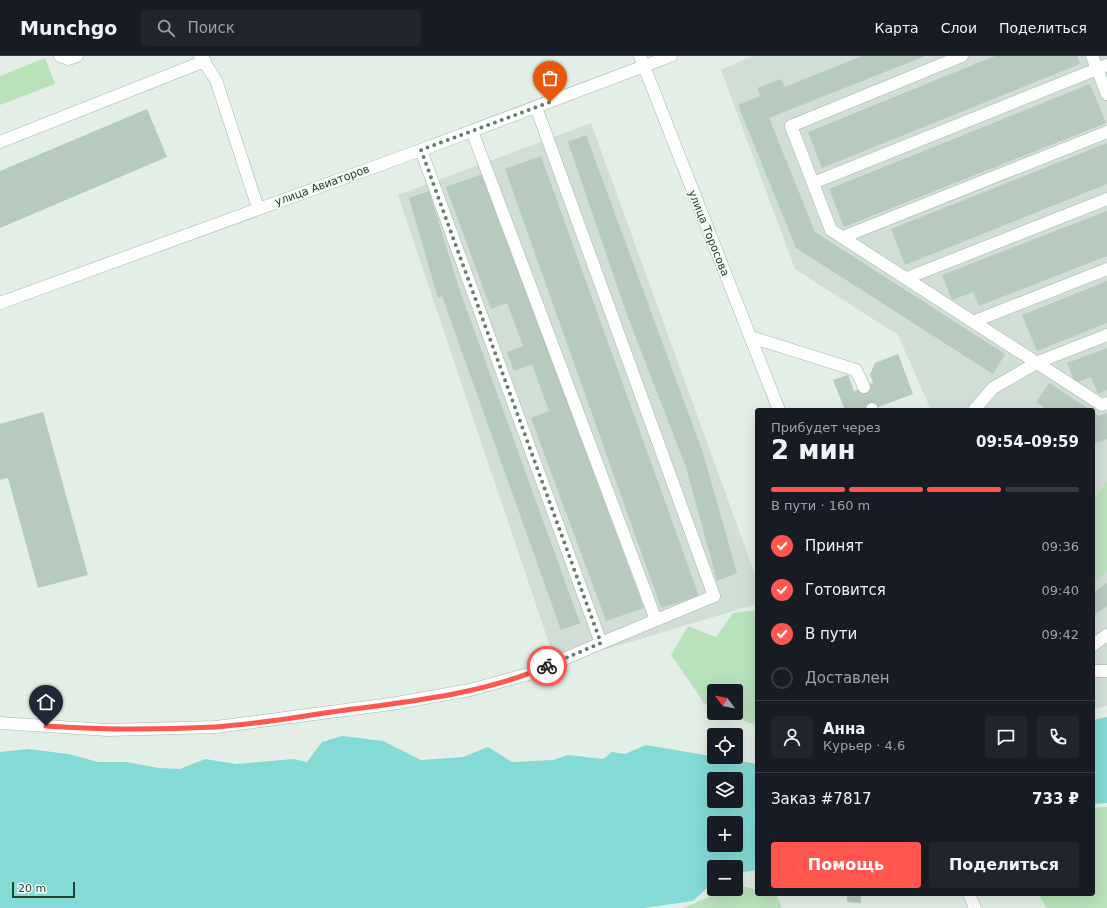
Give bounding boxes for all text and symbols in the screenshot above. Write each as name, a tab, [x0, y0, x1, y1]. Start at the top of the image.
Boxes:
search box	[141, 10, 421, 46]
text: Munchgo	[20, 17, 117, 39]
icon: search	[155, 17, 177, 39]
text: Поиск	[187, 19, 235, 37]
text: Карта	[875, 20, 919, 36]
text: Слои	[941, 20, 977, 36]
text: Поделиться	[999, 20, 1087, 36]
pin	[533, 61, 567, 102]
icon: bag	[539, 67, 561, 89]
street label: улица Авиаторов	[273, 162, 371, 209]
street label: улица Торосова	[685, 188, 732, 278]
text: Прибудет через	[771, 420, 881, 435]
text: 09:54–09:59	[976, 433, 1079, 451]
text: 2 мин	[771, 435, 856, 465]
text: В пути · 160 m	[771, 498, 870, 513]
icon: check	[771, 535, 793, 557]
text: Принят	[805, 537, 863, 555]
text: 09:36	[1042, 539, 1079, 554]
icon: check	[771, 579, 793, 601]
text: Готовится	[805, 581, 886, 599]
text: 09:40	[1042, 583, 1079, 598]
icon: check	[771, 623, 793, 645]
text: В пути	[805, 625, 857, 643]
text: 09:42	[1042, 627, 1079, 642]
courier	[527, 646, 567, 686]
icon: bike	[536, 655, 558, 677]
text: Доставлен	[805, 669, 890, 687]
north arrow	[707, 684, 743, 720]
map controls	[707, 684, 743, 896]
pin	[29, 685, 63, 726]
icon: home	[35, 691, 57, 713]
button: person	[771, 716, 813, 758]
button: chat	[985, 716, 1027, 758]
button: phone	[1037, 716, 1079, 758]
text: Анна	[823, 720, 865, 738]
button: locate	[707, 728, 743, 764]
text: Курьер · 4.6	[823, 738, 905, 753]
button: layers	[707, 772, 743, 808]
text: Заказ #7817	[771, 790, 872, 808]
text: 733 ₽	[1032, 790, 1079, 808]
button: +	[707, 816, 743, 852]
button: Помощь	[771, 842, 921, 888]
button: Поделиться	[929, 842, 1079, 888]
button: −	[707, 860, 743, 896]
scale bar	[12, 880, 75, 899]
text: 20 m	[18, 882, 46, 895]

